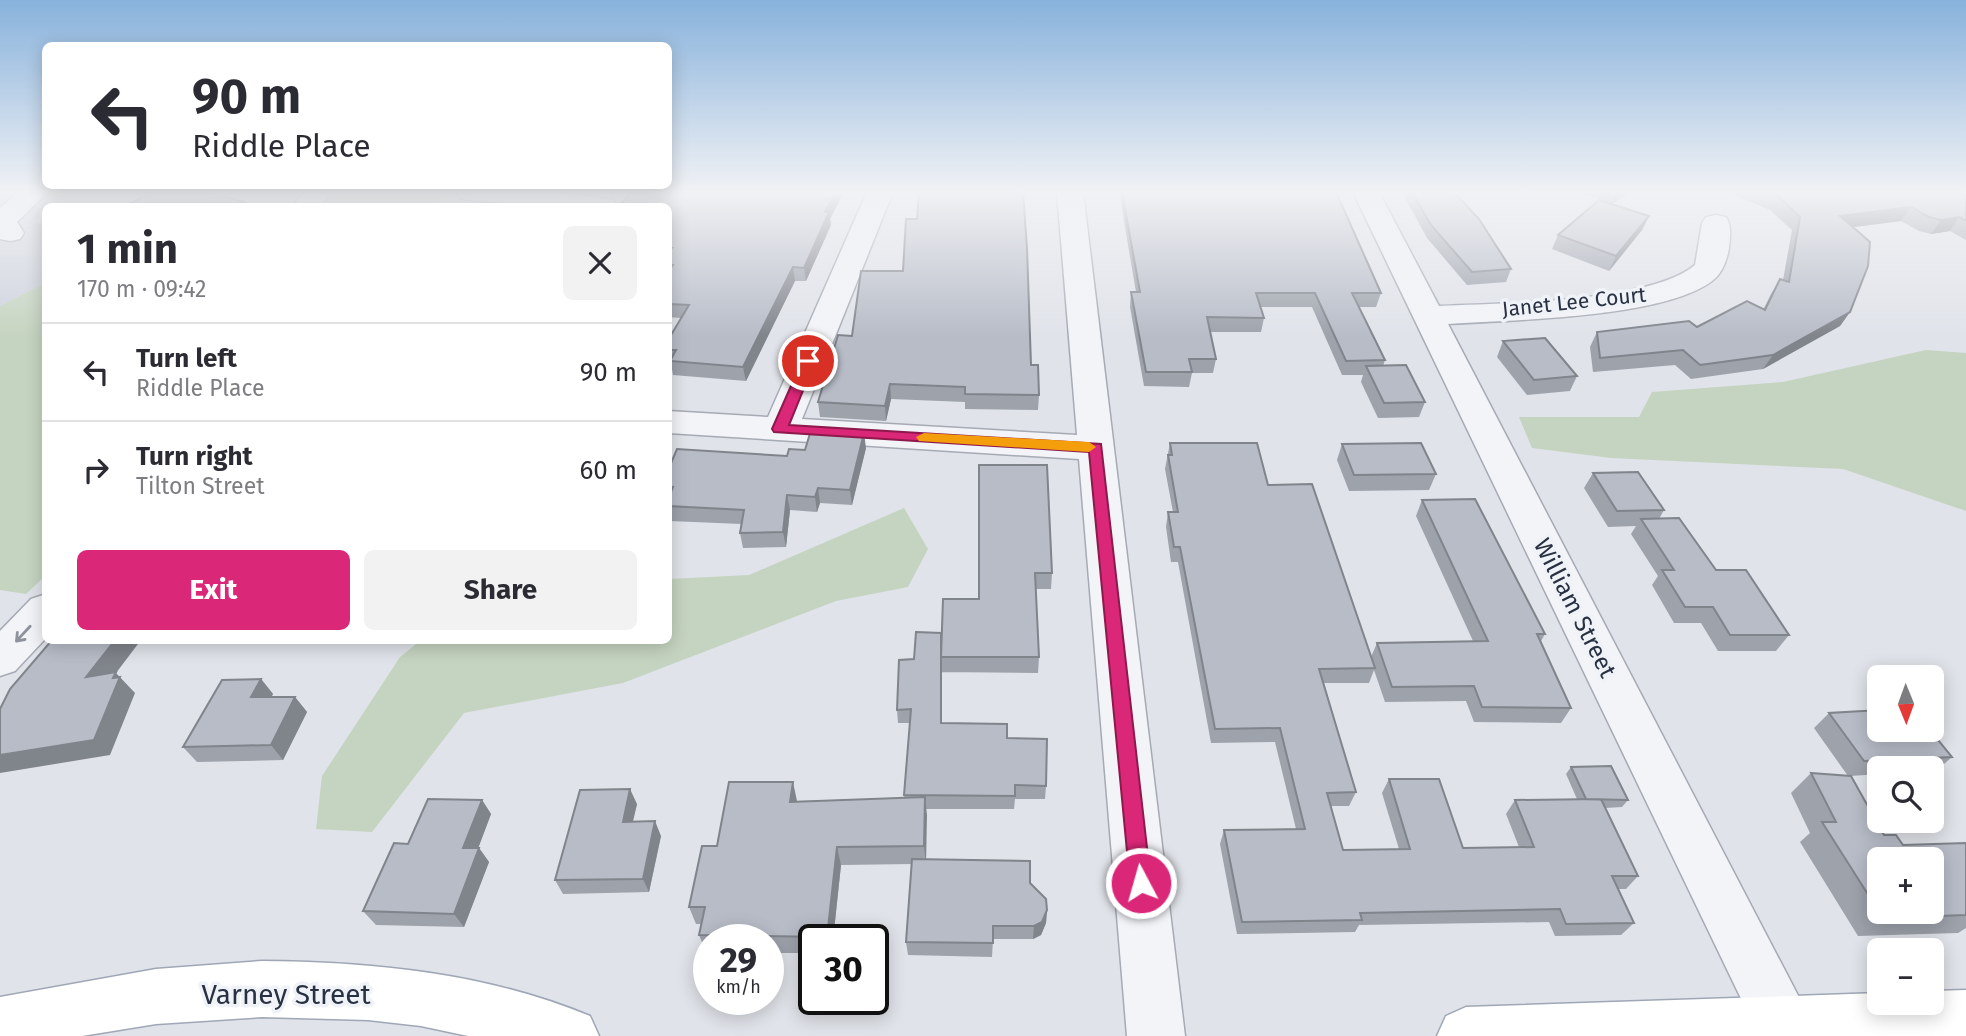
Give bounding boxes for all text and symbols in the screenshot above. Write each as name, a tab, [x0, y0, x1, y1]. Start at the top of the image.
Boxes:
text: 90 m	[192, 67, 301, 126]
icon: left	[77, 70, 168, 161]
text: Riddle Place	[192, 127, 371, 165]
text: 1 min	[77, 224, 178, 274]
button: close	[563, 226, 637, 300]
text: 170 m · 09:42	[77, 275, 207, 303]
street label: Janet Lee Court	[1501, 281, 1648, 322]
pin	[778, 331, 838, 391]
icon: arrive	[789, 342, 827, 380]
text: Turn left	[136, 343, 237, 374]
icon: left	[77, 353, 115, 391]
text: 90 m	[580, 357, 637, 388]
text: Riddle Place	[136, 374, 265, 402]
text: Turn right	[136, 441, 253, 472]
icon: right	[77, 451, 115, 489]
text: 60 m	[579, 455, 637, 486]
text: Tilton Street	[136, 472, 264, 500]
street label: William Street	[1528, 534, 1622, 683]
button: Exit	[77, 550, 350, 630]
button: Share	[364, 550, 637, 630]
one-way arrow	[14, 625, 31, 642]
north arrow	[1867, 665, 1944, 742]
map controls	[1867, 665, 1944, 1015]
button: search	[1867, 756, 1944, 833]
position arrow	[1104, 846, 1178, 920]
button: +	[1867, 847, 1944, 924]
speed limit sign: 30	[798, 924, 889, 1015]
button: −	[1867, 938, 1944, 1015]
text: 29	[720, 939, 757, 981]
text: km/h	[716, 976, 761, 998]
street label: Varney Street	[201, 978, 371, 1011]

